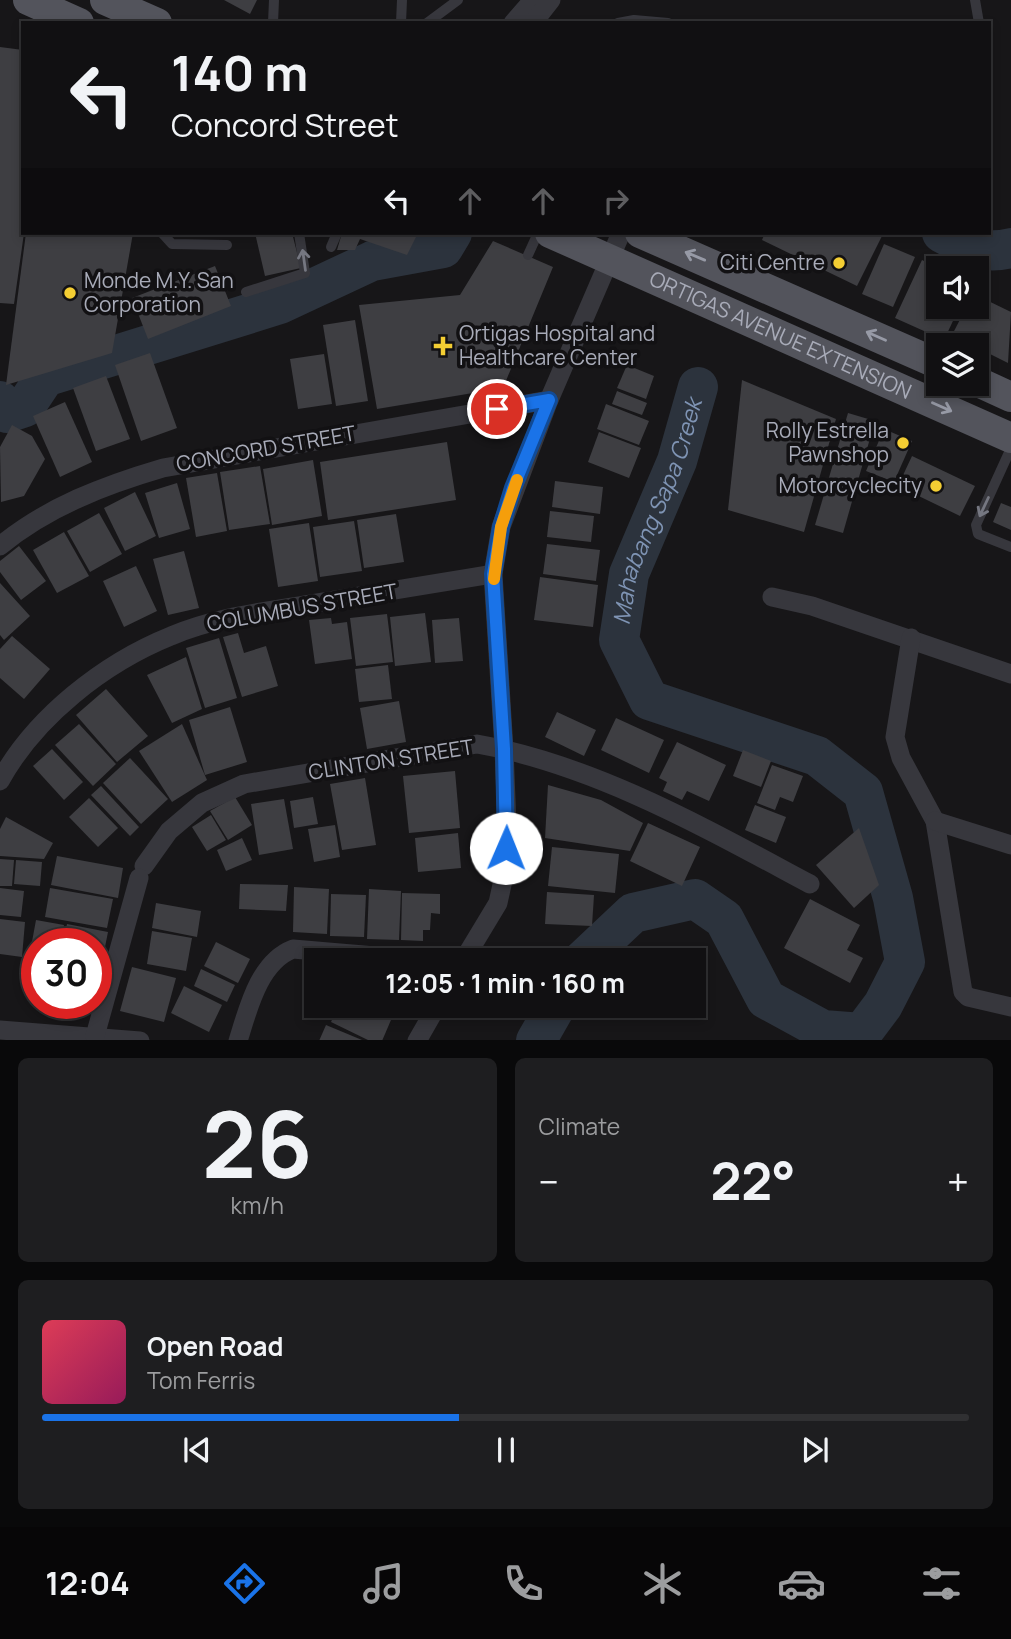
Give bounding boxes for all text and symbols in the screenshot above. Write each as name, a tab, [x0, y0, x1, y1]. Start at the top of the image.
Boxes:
text: 140 m	[171, 39, 308, 106]
icon: left	[56, 49, 147, 140]
text: Concord Street	[171, 103, 398, 147]
icon: left	[378, 182, 416, 220]
icon: ahead	[451, 182, 489, 220]
icon: ahead	[524, 182, 562, 220]
icon: right	[597, 182, 635, 220]
place label: Citi Centre	[720, 248, 825, 276]
one-way arrow	[297, 249, 310, 272]
one-way arrow	[685, 249, 706, 262]
marker: Citi Centre	[831, 255, 847, 271]
map controls	[926, 256, 989, 396]
button: sound	[926, 256, 989, 319]
street label: ORTIGAS AVENUE EXTENSION	[645, 264, 916, 405]
place label: Monde M.Y. San Corporation	[84, 266, 234, 318]
marker: Monde M.Y. San Corporation	[62, 285, 78, 301]
place label: Ortigas Hospital and Healthcare Center	[459, 319, 655, 371]
one-way arrow	[866, 329, 887, 342]
button: layers	[926, 333, 989, 396]
marker: Ortigas Hospital and Healthcare Center	[433, 336, 453, 356]
pin	[467, 379, 527, 439]
icon: arrive	[478, 390, 516, 428]
water label: Mahabang Sapa Creek	[605, 391, 710, 627]
one-way arrow	[930, 401, 952, 414]
place label: Rolly Estrella Pawnshop	[766, 416, 889, 468]
street label: CONCORD STREET	[174, 418, 358, 478]
marker: Rolly Estrella Pawnshop	[895, 435, 911, 451]
place label: Motorcyclecity	[778, 471, 922, 499]
marker: Motorcyclecity	[928, 478, 944, 494]
one-way arrow	[977, 496, 990, 517]
street label: COLUMBUS STREET	[205, 576, 400, 638]
street label: CLINTON STREET	[306, 732, 476, 786]
position arrow	[469, 811, 543, 885]
speed limit sign: 30	[21, 928, 112, 1019]
text: 12:05 · 1 min · 160 m	[385, 965, 625, 1001]
text: 26	[202, 1081, 313, 1205]
text: Climate	[539, 1110, 620, 1142]
text: 22°	[710, 1145, 796, 1216]
text: −	[539, 1155, 559, 1207]
text: +	[947, 1155, 969, 1207]
text: km/h	[231, 1189, 284, 1221]
text: Open Road	[147, 1328, 283, 1364]
text: Tom Ferris	[147, 1364, 255, 1396]
icon: previous	[178, 1431, 216, 1469]
icon: pause	[487, 1431, 525, 1469]
icon: next	[796, 1431, 834, 1469]
icon: directions	[220, 1559, 269, 1608]
icon: music	[359, 1559, 408, 1608]
icon: phone	[499, 1559, 548, 1608]
icon: climate	[638, 1559, 687, 1608]
icon: car	[777, 1559, 826, 1608]
icon: filters	[917, 1559, 966, 1608]
text: 12:04	[45, 1561, 130, 1605]

